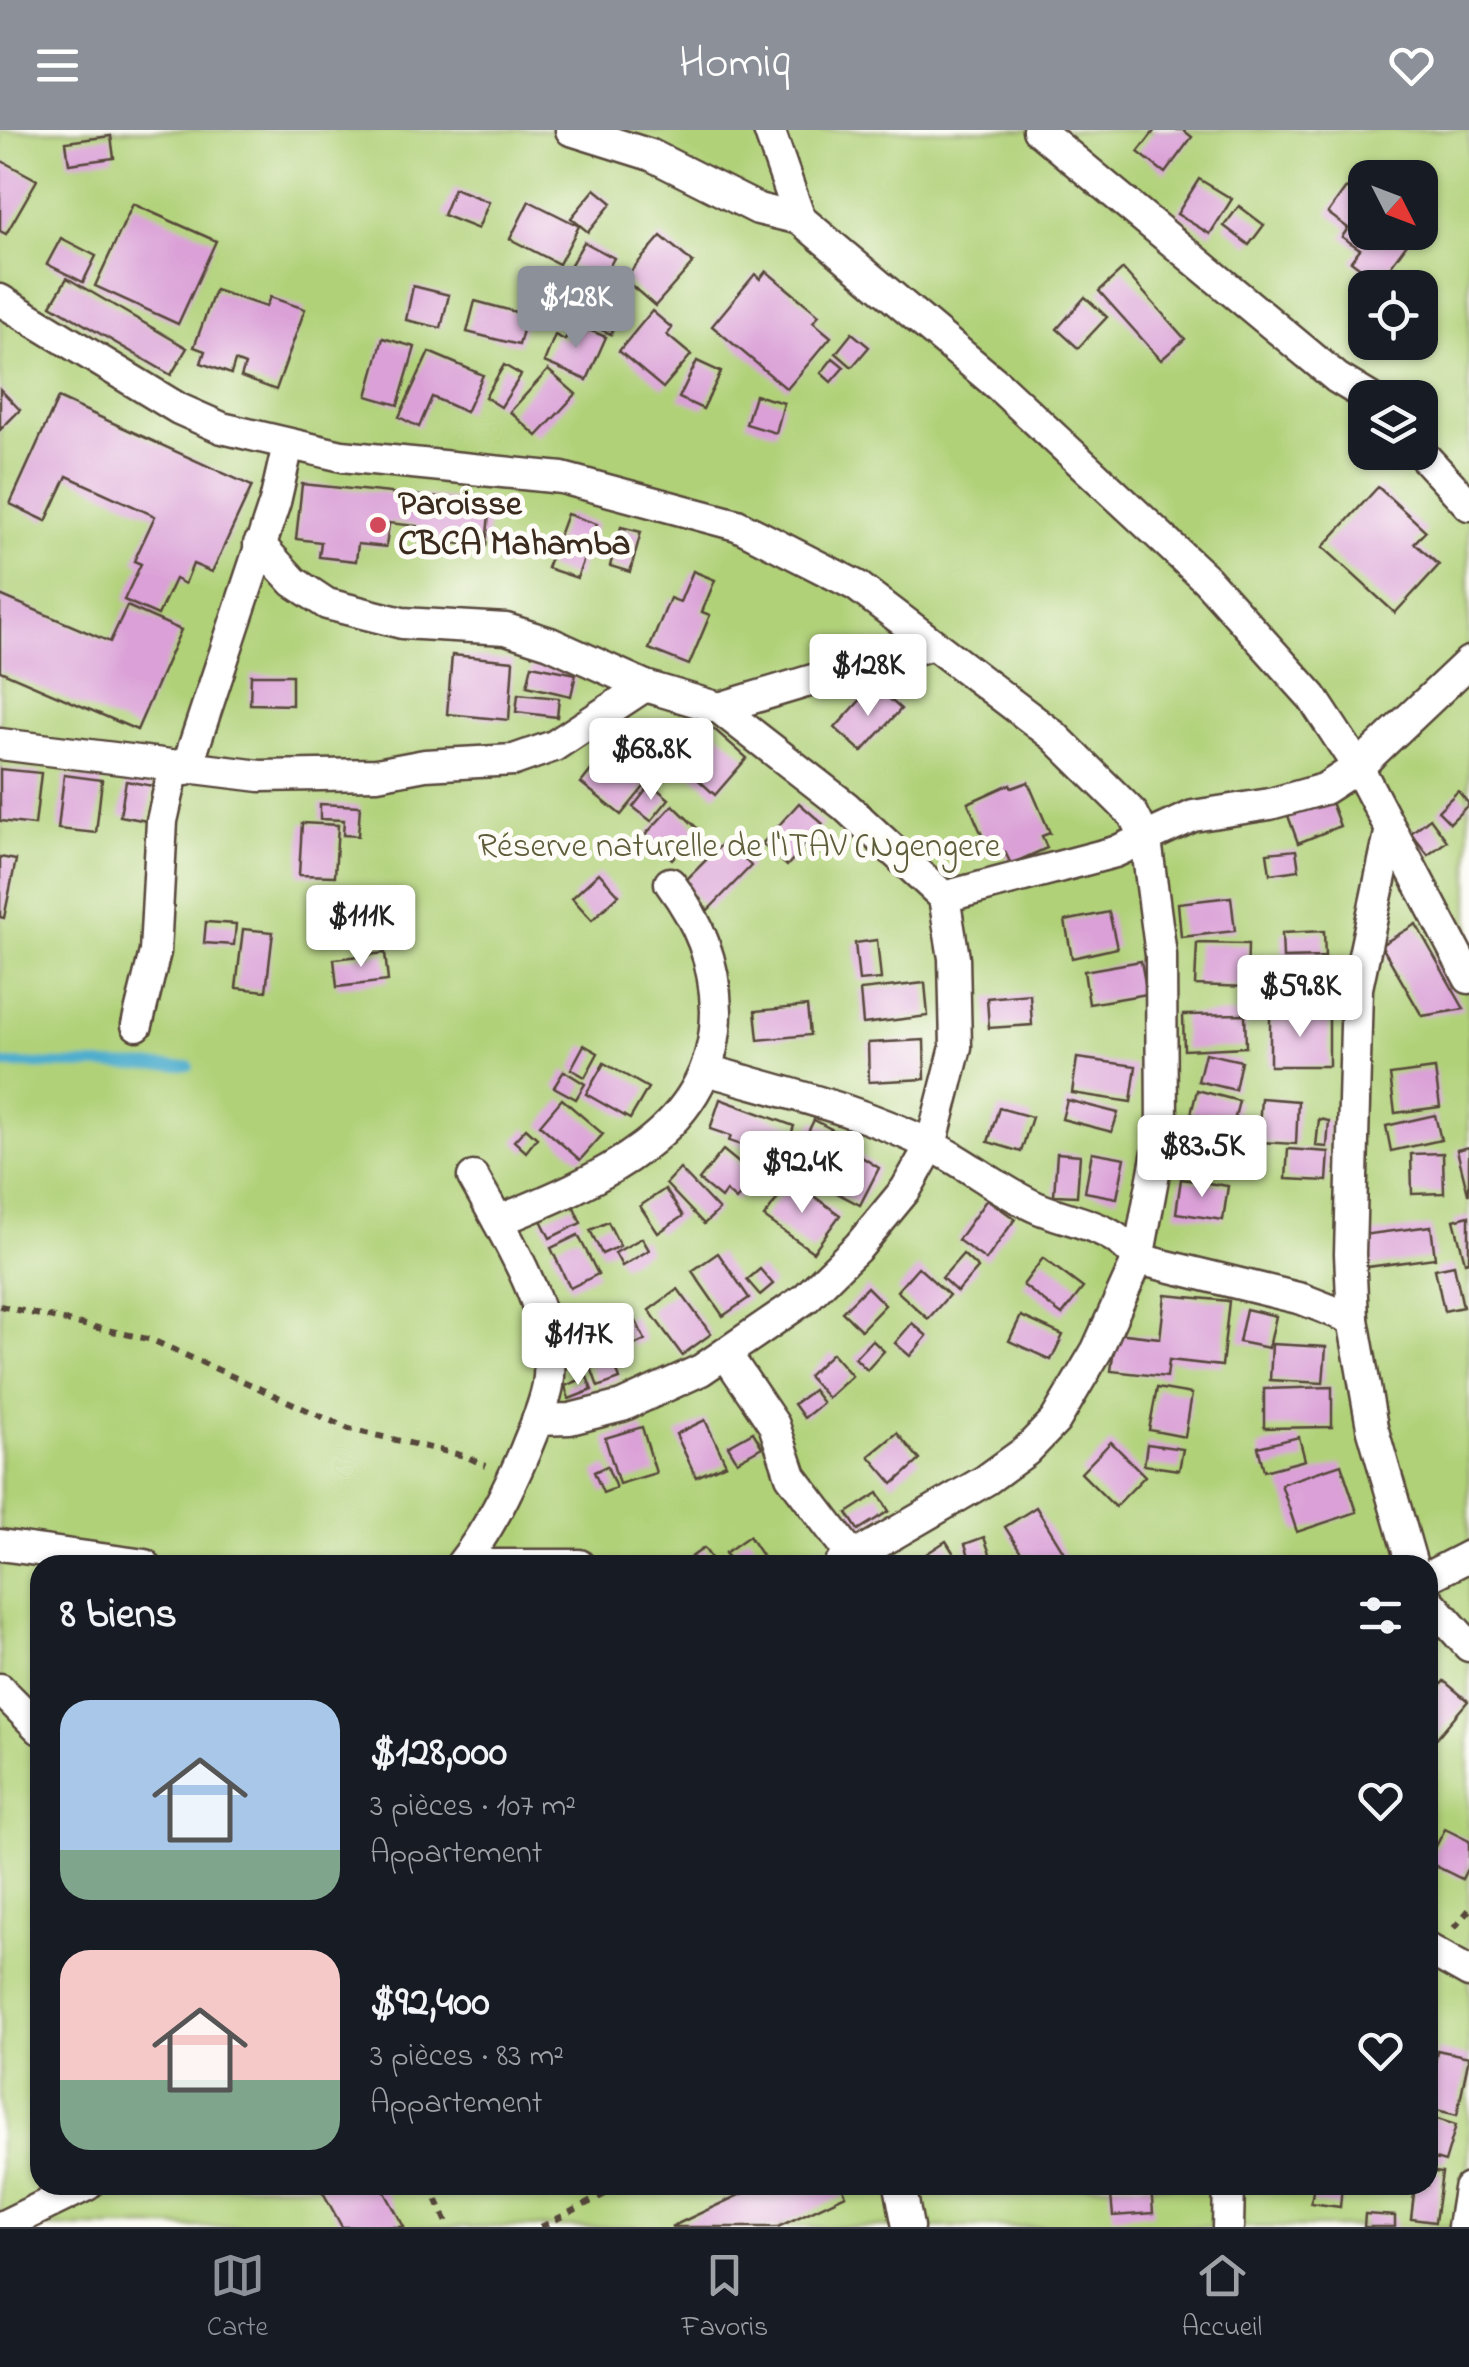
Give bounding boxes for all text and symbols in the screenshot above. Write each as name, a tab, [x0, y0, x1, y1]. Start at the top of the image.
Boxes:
text: Homiq	[679, 32, 790, 98]
icon: menu	[30, 38, 85, 93]
icon: heart	[1384, 38, 1439, 93]
north arrow	[1348, 160, 1438, 250]
map controls	[1348, 160, 1438, 470]
pin: $128K	[506, 266, 646, 351]
button: locate	[1348, 270, 1438, 360]
text: $128K	[540, 275, 612, 322]
button: layers	[1348, 380, 1438, 470]
place label: Paroisse CBCA Mahamba	[398, 480, 631, 571]
marker: Paroisse CBCA Mahamba	[367, 514, 389, 536]
pin: $128K	[798, 634, 938, 719]
text: $128K	[832, 643, 904, 690]
pin: $68.8K	[570, 718, 732, 803]
text: $68.8K	[611, 727, 691, 774]
park label: Réserve naturelle de l'ITAV (Ngengere	[478, 822, 1001, 873]
pin: $111K	[291, 885, 431, 970]
text: $111K	[328, 894, 394, 941]
pin: $59.8K	[1219, 955, 1381, 1040]
text: $59.8K	[1259, 964, 1341, 1011]
pin: $83.5K	[1121, 1115, 1283, 1200]
text: $83.5K	[1160, 1124, 1244, 1171]
pin: $92.4K	[721, 1131, 883, 1216]
text: $92.4K	[762, 1140, 842, 1187]
pin: $117K	[508, 1303, 648, 1388]
text: $117K	[544, 1312, 612, 1359]
text: 8 biens	[60, 1585, 177, 1646]
icon: filters	[1353, 1588, 1408, 1643]
text: $128,000	[370, 1723, 507, 1784]
icon: home	[140, 1740, 260, 1860]
icon: heart	[1353, 1773, 1408, 1828]
text: 3 pièces · 107 m²	[370, 1784, 576, 1831]
text: Appartement	[370, 1831, 543, 1878]
text: $92,400	[370, 1973, 490, 2034]
icon: home	[140, 1990, 260, 2110]
icon: heart	[1353, 2023, 1408, 2078]
text: 3 pièces · 83 m²	[370, 2034, 564, 2081]
text: Appartement	[370, 2081, 543, 2128]
tab: Carte	[207, 2248, 268, 2349]
tab: Favoris	[682, 2248, 768, 2349]
tab: Accueil	[1182, 2248, 1262, 2349]

